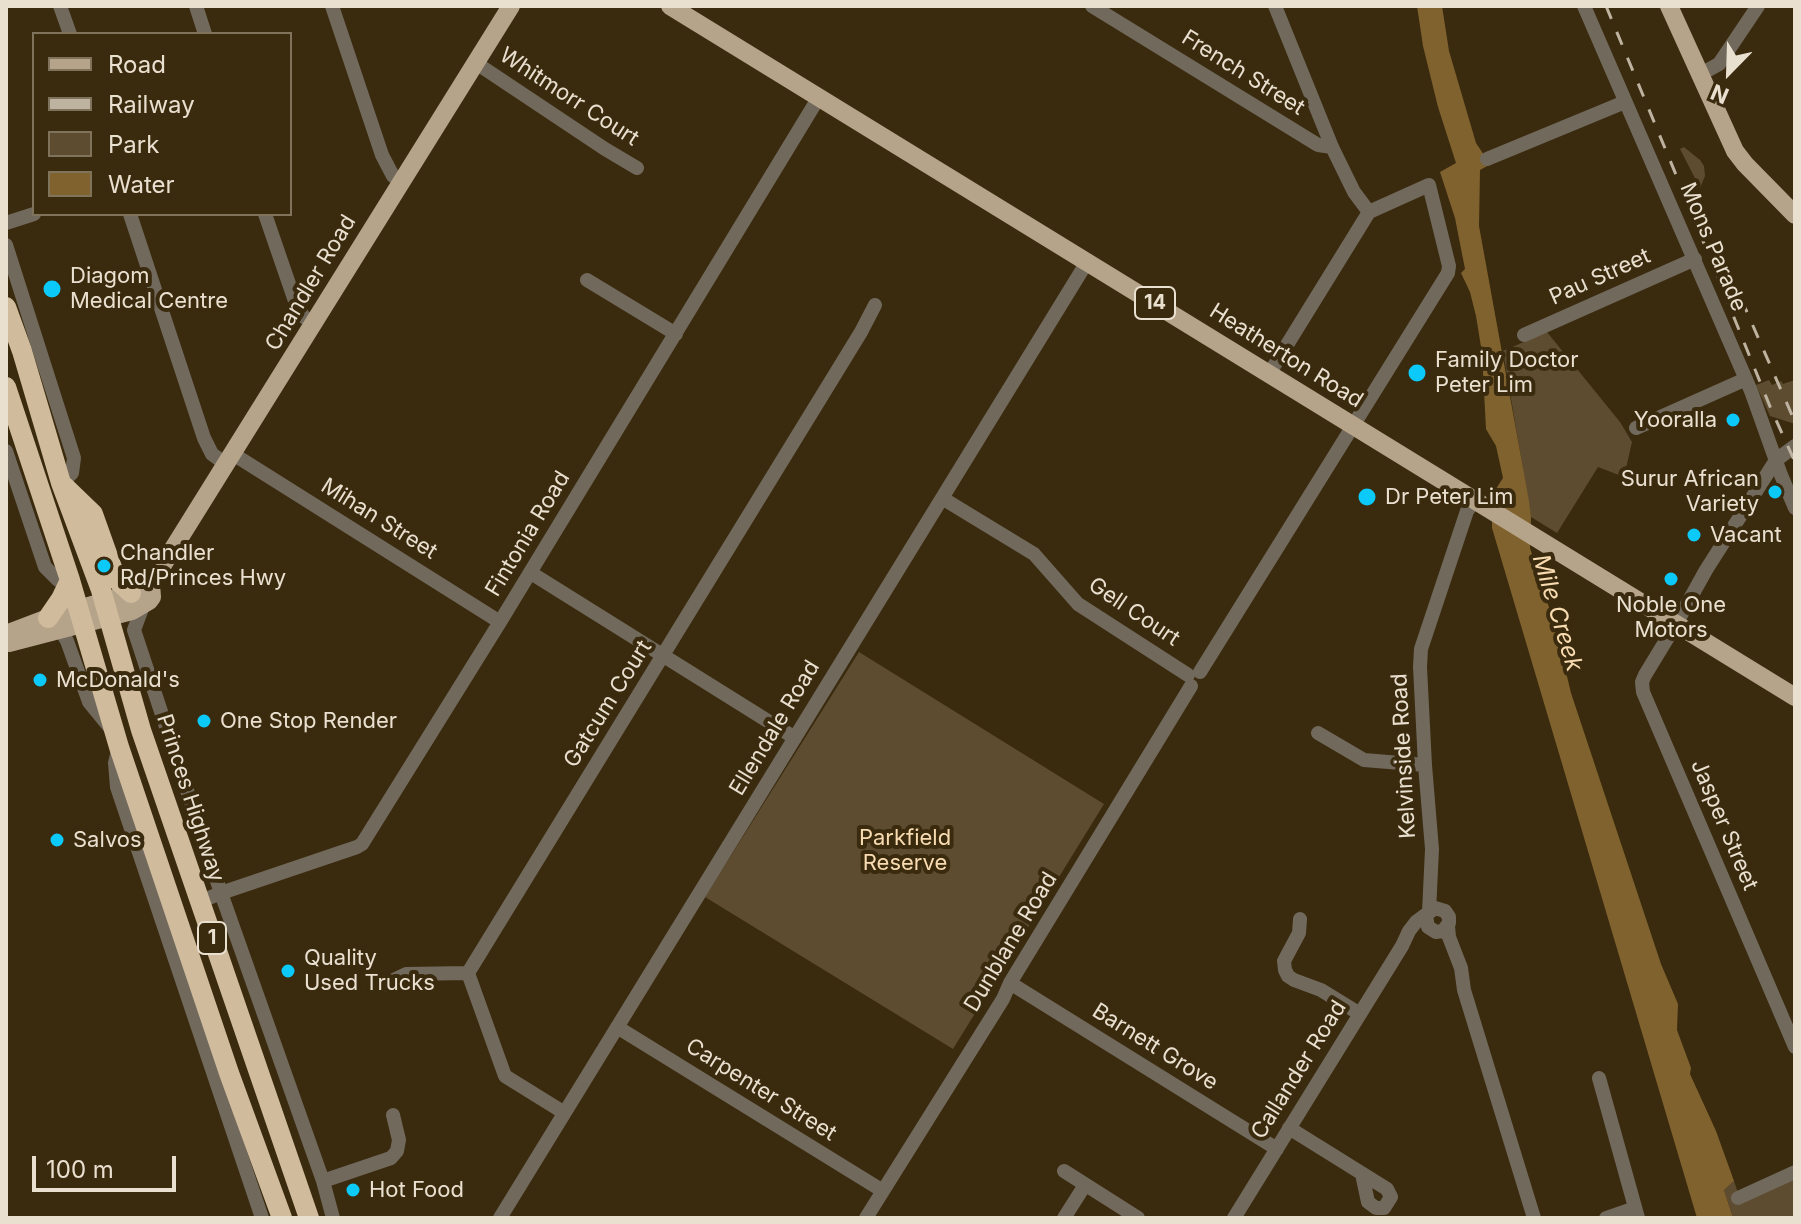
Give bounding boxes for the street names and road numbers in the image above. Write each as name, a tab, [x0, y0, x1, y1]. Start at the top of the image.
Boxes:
street label: French Street	[1177, 25, 1309, 121]
street label: Whitmorr Court	[494, 42, 644, 152]
street label: Mons Parade	[1674, 179, 1752, 315]
street label: Chandler Road	[260, 210, 362, 356]
street label: Pau Street	[1545, 243, 1655, 311]
road number: 14	[1135, 287, 1175, 319]
street label: Heatherton Road	[1204, 298, 1368, 414]
street label: Fintonia Road	[480, 467, 576, 601]
street label: Mihan Street	[316, 473, 442, 565]
street label: Gell Court	[1083, 572, 1185, 652]
street label: Gatcum Court	[558, 636, 658, 772]
street label: Ellendale Road	[724, 656, 826, 800]
street label: Kelvinside Road	[1386, 673, 1422, 839]
street label: Princes Highway	[150, 711, 230, 885]
street label: Jasper Street	[1685, 756, 1763, 894]
street label: Dunblane Road	[959, 867, 1063, 1017]
road number: 1	[198, 922, 226, 954]
street label: Callander Road	[1246, 996, 1352, 1144]
street label: Barnett Grove	[1087, 998, 1223, 1096]
street label: Carpenter Street	[681, 1033, 841, 1147]

